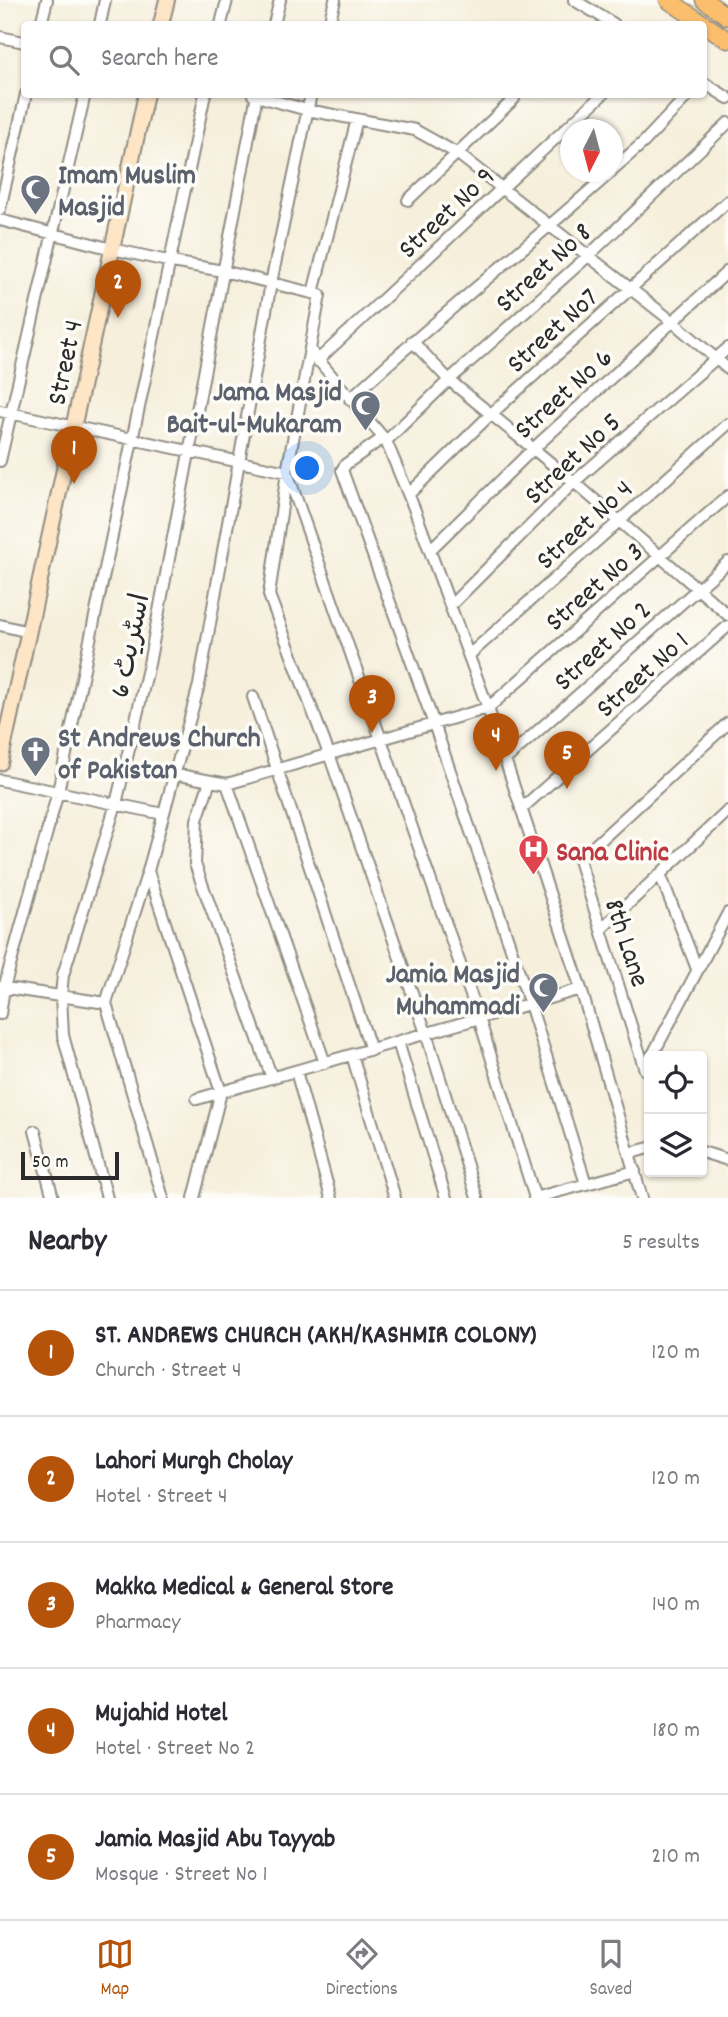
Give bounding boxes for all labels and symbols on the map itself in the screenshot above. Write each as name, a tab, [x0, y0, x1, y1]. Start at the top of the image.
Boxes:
north arrow	[560, 119, 623, 182]
place label: Imam Muslim Masjid	[58, 158, 196, 230]
street label: Street No 9	[391, 159, 506, 270]
mosque icon: Imam Muslim Masjid	[18, 172, 52, 216]
street label: Street No 8	[488, 215, 603, 324]
pin: 2	[95, 260, 141, 318]
street label: Street No7	[500, 281, 609, 385]
street label: Street 4	[39, 317, 96, 409]
street label: Street No 6	[507, 340, 624, 451]
place label: Jama Masjid Bait-ul-Mukaram	[166, 375, 342, 447]
mosque icon: Jama Masjid Bait-ul-Mukaram	[348, 389, 382, 433]
street label: Street No 5	[517, 405, 632, 516]
pin: 1	[51, 426, 97, 484]
your location	[290, 451, 324, 485]
street label: Street No 4	[529, 472, 644, 581]
street label: Street No 3	[538, 534, 655, 643]
street label: اسٹریٹ 6	[102, 590, 163, 702]
street label: Street No 2	[547, 593, 662, 703]
street label: Street No 1	[589, 624, 700, 729]
pin: 3	[349, 675, 395, 733]
pin: 4	[473, 713, 519, 771]
place label: St Andrews Church of Pakistan	[58, 721, 261, 793]
pin: 5	[544, 731, 590, 789]
church icon: St Andrews Church of Pakistan	[18, 735, 52, 779]
hospital icon: Sana Clinic	[516, 833, 550, 877]
place label: Sana Clinic	[556, 835, 669, 875]
street label: 8th Lane	[591, 894, 657, 993]
place label: Jamia Masjid Muhammadi	[386, 957, 520, 1029]
mosque icon: Jamia Masjid Muhammadi	[526, 971, 560, 1015]
scale bar	[21, 1149, 119, 1181]

